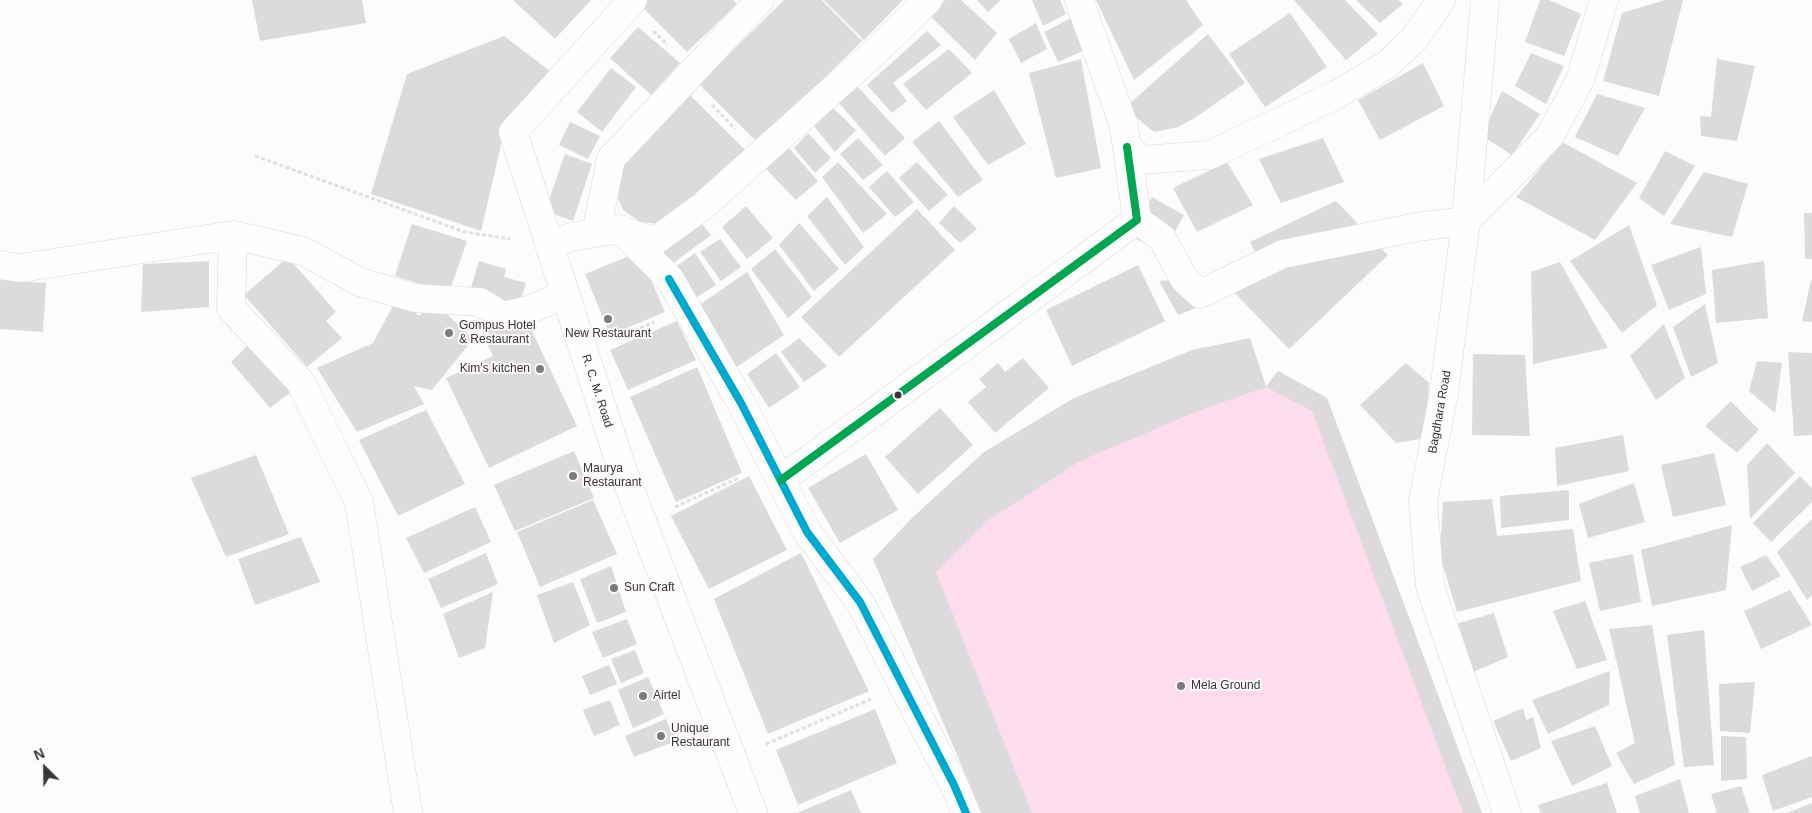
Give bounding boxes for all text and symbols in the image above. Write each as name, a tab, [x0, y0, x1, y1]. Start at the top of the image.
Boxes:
marker: New Restaurant	[602, 313, 614, 325]
place label: Gompus Hotel & Restaurant	[459, 319, 536, 347]
marker: Gompus Hotel & Restaurant	[443, 327, 455, 339]
place label: New Restaurant	[565, 327, 651, 341]
street label: R. C. M. Road	[578, 353, 616, 429]
place label: Kim's kitchen	[460, 362, 530, 376]
marker: Kim's kitchen	[534, 363, 546, 375]
street label: Bagdhara Road	[1426, 369, 1454, 455]
unlabelled marker	[893, 390, 903, 400]
place label: Maurya Restaurant	[583, 462, 642, 490]
marker: Maurya Restaurant	[567, 470, 579, 482]
place label: Sun Craft	[624, 581, 675, 595]
marker: Sun Craft	[608, 582, 620, 594]
place label: Mela Ground	[1191, 679, 1260, 693]
marker: Mela Ground	[1175, 680, 1187, 692]
place label: Airtel	[653, 689, 680, 703]
marker: Airtel	[637, 690, 649, 702]
place label: Unique Restaurant	[671, 722, 730, 750]
marker: Unique Restaurant	[655, 730, 667, 742]
north arrow	[20, 743, 70, 793]
text: N	[31, 745, 47, 764]

